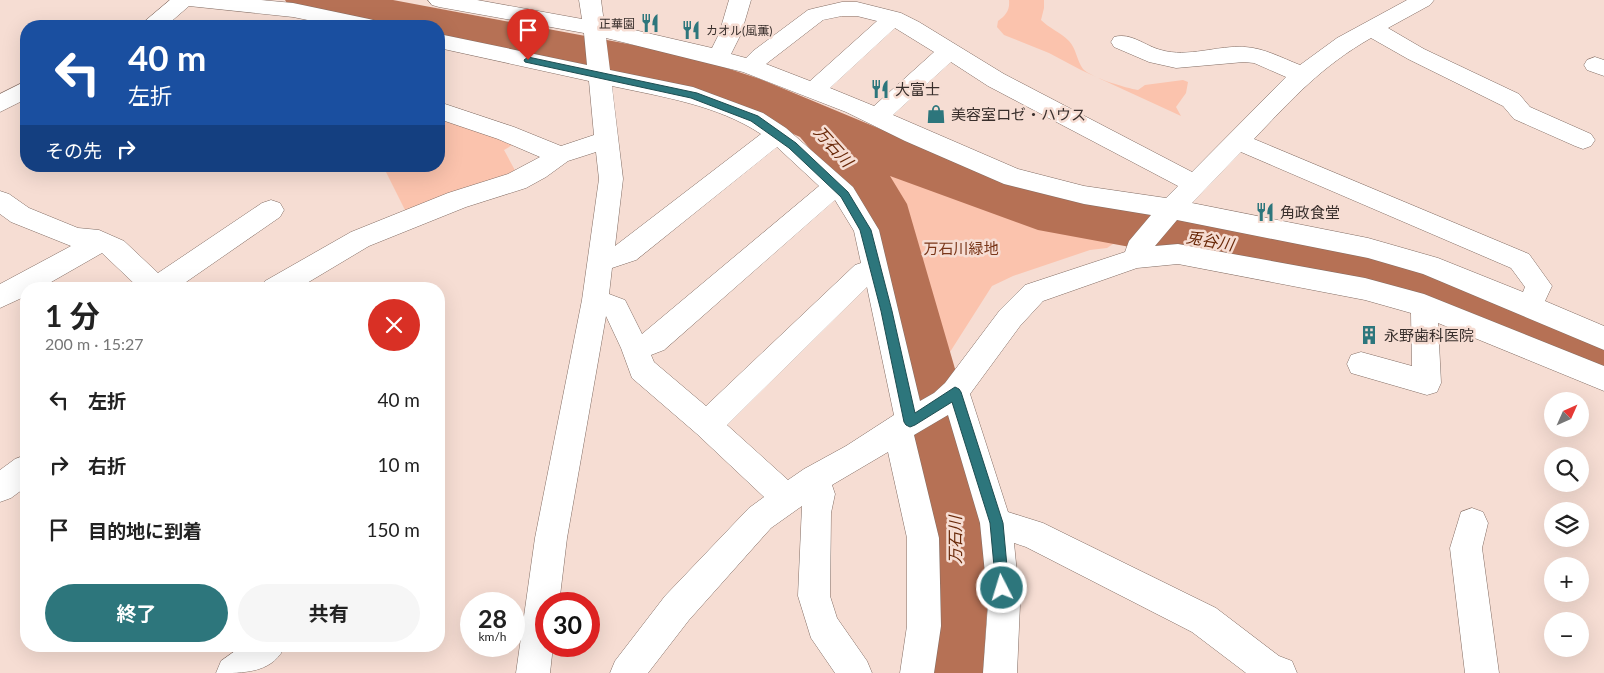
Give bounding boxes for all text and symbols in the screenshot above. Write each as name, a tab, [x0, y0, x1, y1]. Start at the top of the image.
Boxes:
pin	[507, 9, 549, 60]
restaurant icon: 正華園	[639, 12, 661, 34]
icon: arrive	[514, 16, 542, 44]
place label: 正華園	[599, 16, 635, 31]
restaurant icon: カオル(風薫)	[680, 19, 702, 41]
place label: カオル(風薫)	[706, 23, 772, 38]
text: 40 m	[128, 36, 206, 78]
icon: left	[45, 40, 110, 105]
restaurant icon: 大富士	[869, 78, 891, 100]
place label: 大富士	[895, 80, 940, 98]
text: 左折	[128, 82, 172, 109]
shop icon: 美容室ロゼ・ハウス	[925, 103, 947, 125]
place label: 美容室ロゼ・ハウス	[951, 105, 1086, 123]
water label: 万石川	[811, 122, 858, 172]
icon: right	[112, 135, 140, 163]
text: その先	[45, 139, 102, 162]
restaurant icon: 角政食堂	[1254, 201, 1276, 223]
place label: 角政食堂	[1280, 203, 1340, 221]
water label: 兎谷川	[1185, 226, 1237, 254]
park label: 万石川緑地	[923, 239, 999, 257]
text: 1 分	[45, 297, 100, 333]
button: close	[368, 299, 420, 351]
building icon: 永野歯科医院	[1358, 324, 1380, 346]
place label: 永野歯科医院	[1384, 326, 1474, 344]
text: 200 m · 15:27	[45, 334, 144, 353]
icon: left	[45, 386, 73, 414]
text: 40 m	[377, 388, 420, 411]
text: 左折	[88, 389, 126, 412]
north arrow	[1544, 392, 1589, 438]
map controls	[1544, 392, 1589, 657]
button: search	[1544, 447, 1589, 492]
icon: right	[45, 451, 73, 479]
text: 10 m	[377, 453, 420, 476]
text: 右折	[88, 454, 126, 477]
button: layers	[1544, 502, 1589, 547]
water label: 万石川	[945, 514, 964, 564]
icon: arrive	[45, 516, 73, 544]
text: 150 m	[366, 518, 420, 541]
text: 目的地に到着	[88, 519, 202, 542]
button: +	[1544, 557, 1589, 602]
position arrow	[975, 561, 1027, 613]
button: 終了	[45, 584, 228, 642]
button: 共有	[238, 584, 420, 642]
speed limit sign: 30	[535, 592, 600, 657]
text: 28	[478, 603, 507, 633]
button: −	[1544, 612, 1589, 657]
text: km/h	[478, 629, 507, 644]

